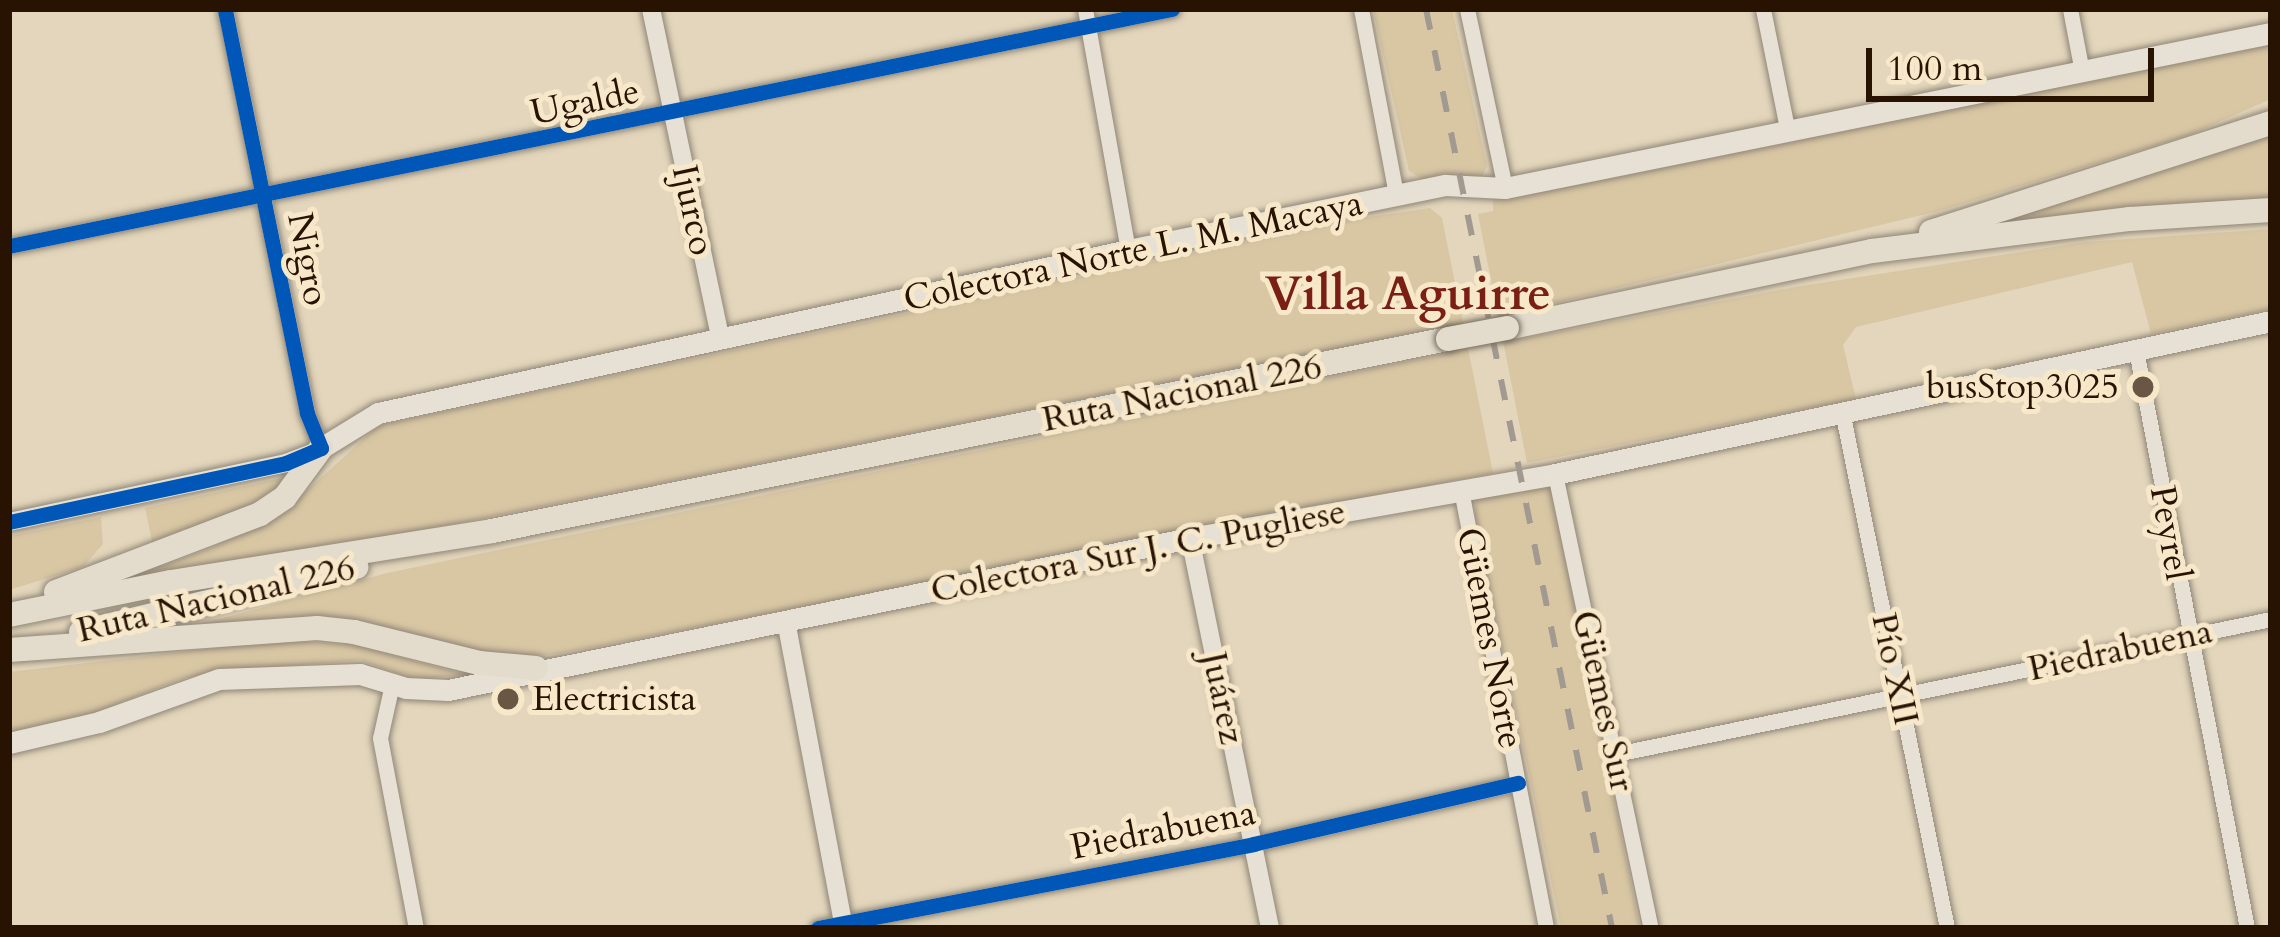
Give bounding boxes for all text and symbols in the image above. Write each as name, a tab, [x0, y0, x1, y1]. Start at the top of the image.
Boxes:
scale bar	[1872, 24, 2160, 98]
text: 100 m	[1887, 44, 1982, 93]
street label: Ugalde	[527, 69, 643, 135]
street label: Ijurco	[662, 161, 724, 259]
street label: Colectora Norte L. M. Macaya	[900, 181, 1366, 321]
street label: Nigro	[278, 209, 338, 309]
district label: Villa Aguirre	[1265, 265, 1551, 323]
street label: Ruta Nacional 226	[1039, 345, 1325, 441]
place label: busStop3025	[1926, 365, 2119, 409]
marker: busStop3025	[2130, 374, 2156, 400]
street label: Peyrel	[2140, 482, 2200, 584]
street label: Colectora Sur J. C. Pugliese	[927, 490, 1349, 612]
street label: Güemes Norte	[1447, 524, 1533, 752]
street label: Ruta Nacional 226	[73, 546, 359, 652]
street label: Güemes Sur	[1564, 607, 1644, 795]
street label: Pío XII	[1862, 609, 1928, 729]
street label: Piedrabuena	[2024, 609, 2216, 691]
street label: Juárez	[1192, 648, 1254, 748]
place label: Electricista	[532, 677, 696, 721]
marker: Electricista	[495, 686, 521, 712]
street label: Piedrabuena	[1067, 791, 1259, 869]

